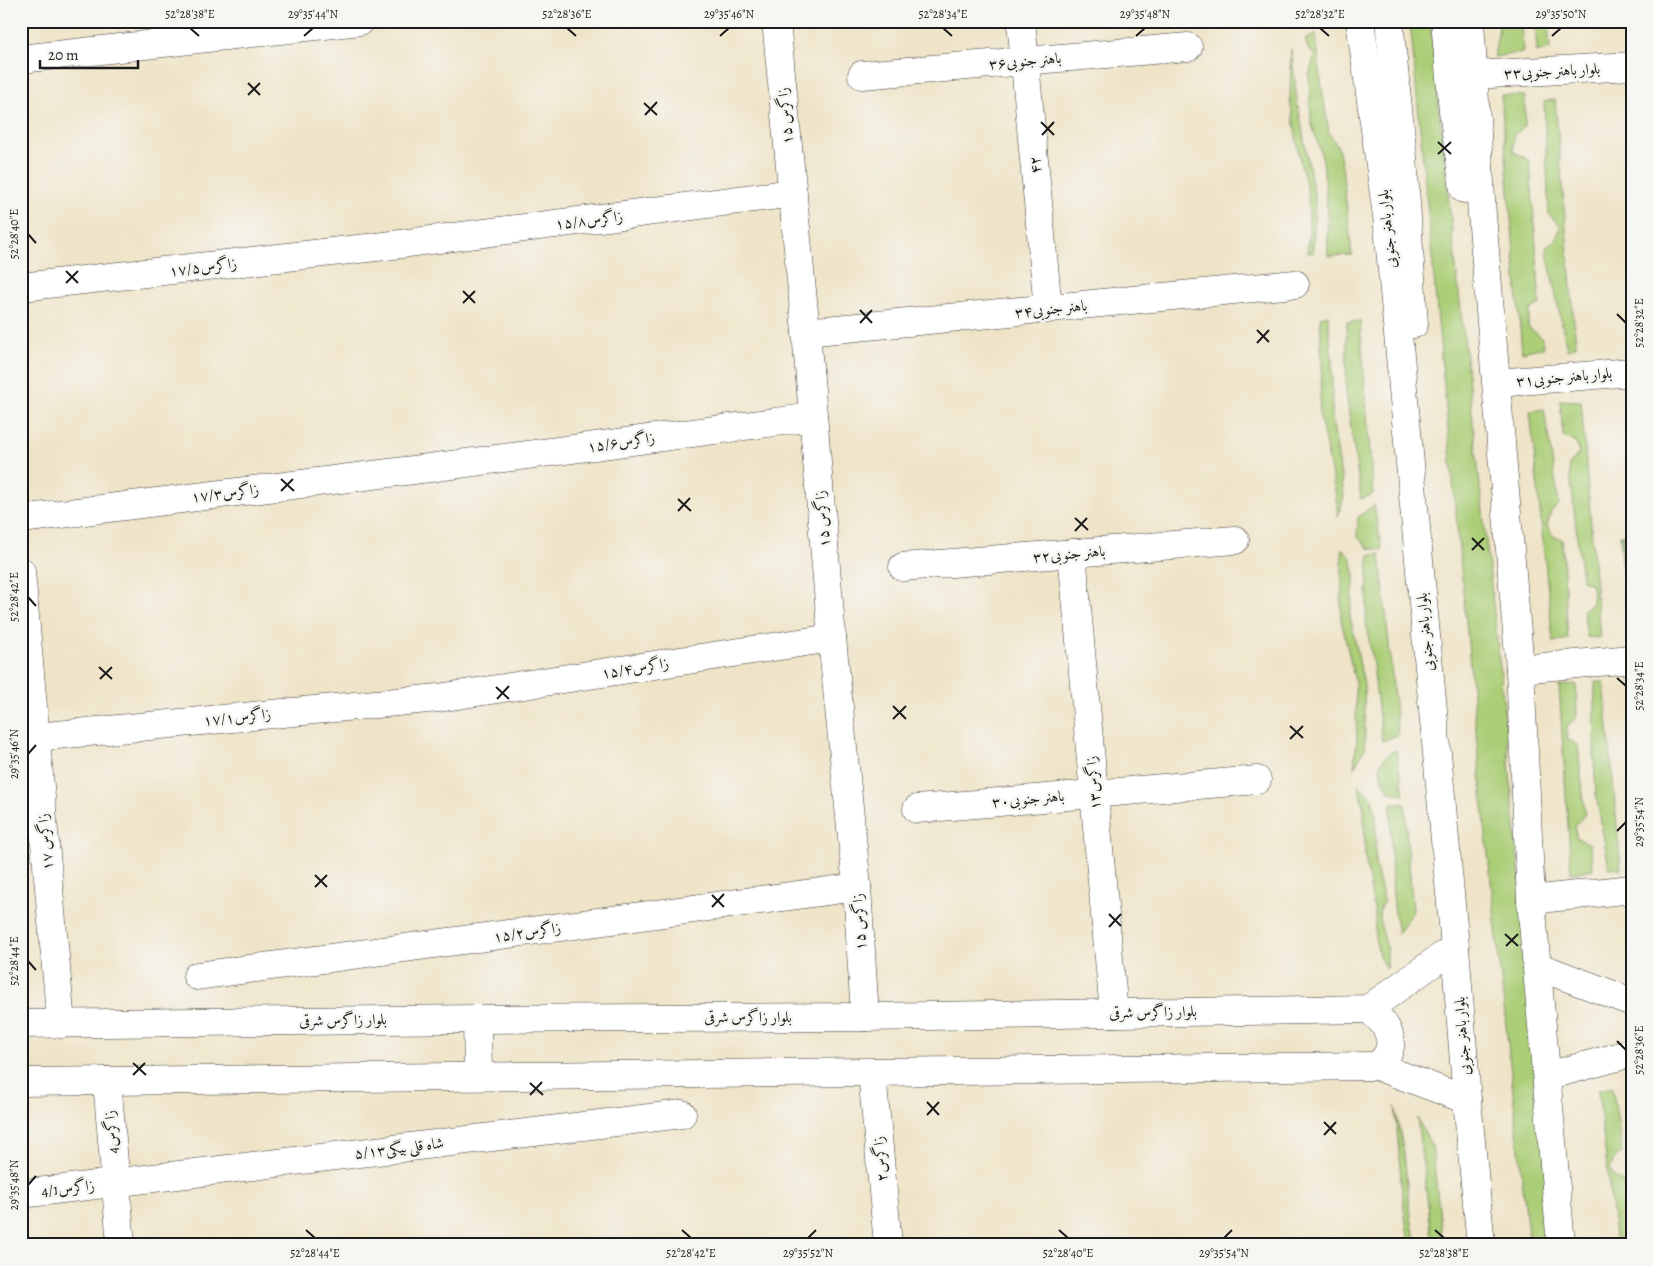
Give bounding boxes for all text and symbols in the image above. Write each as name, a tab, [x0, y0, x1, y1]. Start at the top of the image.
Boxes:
text: 52°28'38"E	[165, 6, 215, 22]
text: 29°35'44"N	[288, 6, 338, 22]
text: 52°28'36"E	[542, 6, 592, 22]
text: 29°35'46"N	[704, 6, 754, 22]
text: 52°28'34"E	[918, 6, 968, 22]
text: 29°35'48"N	[1120, 6, 1171, 22]
text: 52°28'32"E	[1295, 6, 1345, 22]
text: 29°35'50"N	[1536, 6, 1587, 22]
scale bar	[40, 38, 138, 70]
text: 20 m	[48, 45, 79, 65]
street label: باهنر جنوبی۳۶	[988, 48, 1062, 75]
street label: بلوار باهنر جنوبی۳۳	[1503, 58, 1601, 85]
street label: زاگرس ۱۵	[773, 87, 797, 145]
street label: ۴۲	[1024, 155, 1046, 175]
street label: بلوار باهنر جنوبی	[1373, 188, 1402, 269]
street label: زاگرس۱۵/۸	[554, 206, 624, 234]
text: 52°28'40"E	[6, 209, 22, 259]
street label: زاگرس۱۷/۵	[168, 253, 238, 281]
street label: باهنر جنوبی۳۴	[1014, 295, 1088, 324]
text: 52°28'32"E	[1631, 298, 1647, 348]
street label: بلوار باهنر جنوبی۳۱	[1515, 363, 1613, 392]
street label: زاگرس۱۵/۶	[586, 427, 656, 457]
street label: زاگرس۱۷/۳	[190, 479, 260, 507]
street label: زاگرس ۱۵	[810, 490, 834, 548]
street label: باهنر جنوبی۳۲	[1032, 541, 1106, 568]
text: 52°28'42"E	[6, 572, 22, 622]
street label: بلوار باهنر جنوبی	[1412, 592, 1439, 672]
street label: زاگرس۱۵/۴	[600, 653, 670, 683]
text: 52°28'34"E	[1631, 661, 1647, 711]
street label: زاگرس۱۷/۱	[202, 703, 272, 731]
text: 29°35'46"N	[6, 729, 22, 779]
street label: زاگرس۱۳	[1081, 755, 1105, 811]
street label: باهنر جنوبی۳۰	[991, 786, 1065, 813]
text: 29°35'54"N	[1631, 797, 1647, 847]
street label: زاگرس ۱۷	[33, 813, 57, 871]
street label: زاگرس ۱۵	[848, 893, 870, 951]
street label: زاگرس۱۵/۲	[492, 917, 562, 947]
text: 52°28'44"E	[6, 936, 22, 986]
street label: بلوار باهنر جنوبی	[1449, 996, 1476, 1076]
street label: بلوار زاگرس شرقی	[1109, 1001, 1197, 1023]
street label: بلوار زاگرس شرقی	[704, 1007, 792, 1027]
street label: بلوار زاگرس شرقی	[299, 1009, 387, 1031]
text: 52°28'36"E	[1631, 1025, 1647, 1075]
street label: 4زاگرس	[99, 1109, 123, 1155]
street label: شاه قلی بیگی۵/۱۳	[353, 1133, 445, 1164]
street label: زاگرس۲	[868, 1135, 892, 1183]
text: 29°35'48"N	[6, 1159, 22, 1210]
street label: 4/1زاگرس	[40, 1175, 96, 1201]
text: 52°28'44"E	[290, 1245, 340, 1261]
text: 52°28'42"E	[666, 1245, 716, 1261]
text: 29°35'52"N	[783, 1245, 833, 1261]
text: 52°28'40"E	[1043, 1245, 1093, 1261]
text: 29°35'54"N	[1199, 1245, 1249, 1261]
text: 52°28'38"E	[1419, 1245, 1469, 1261]

